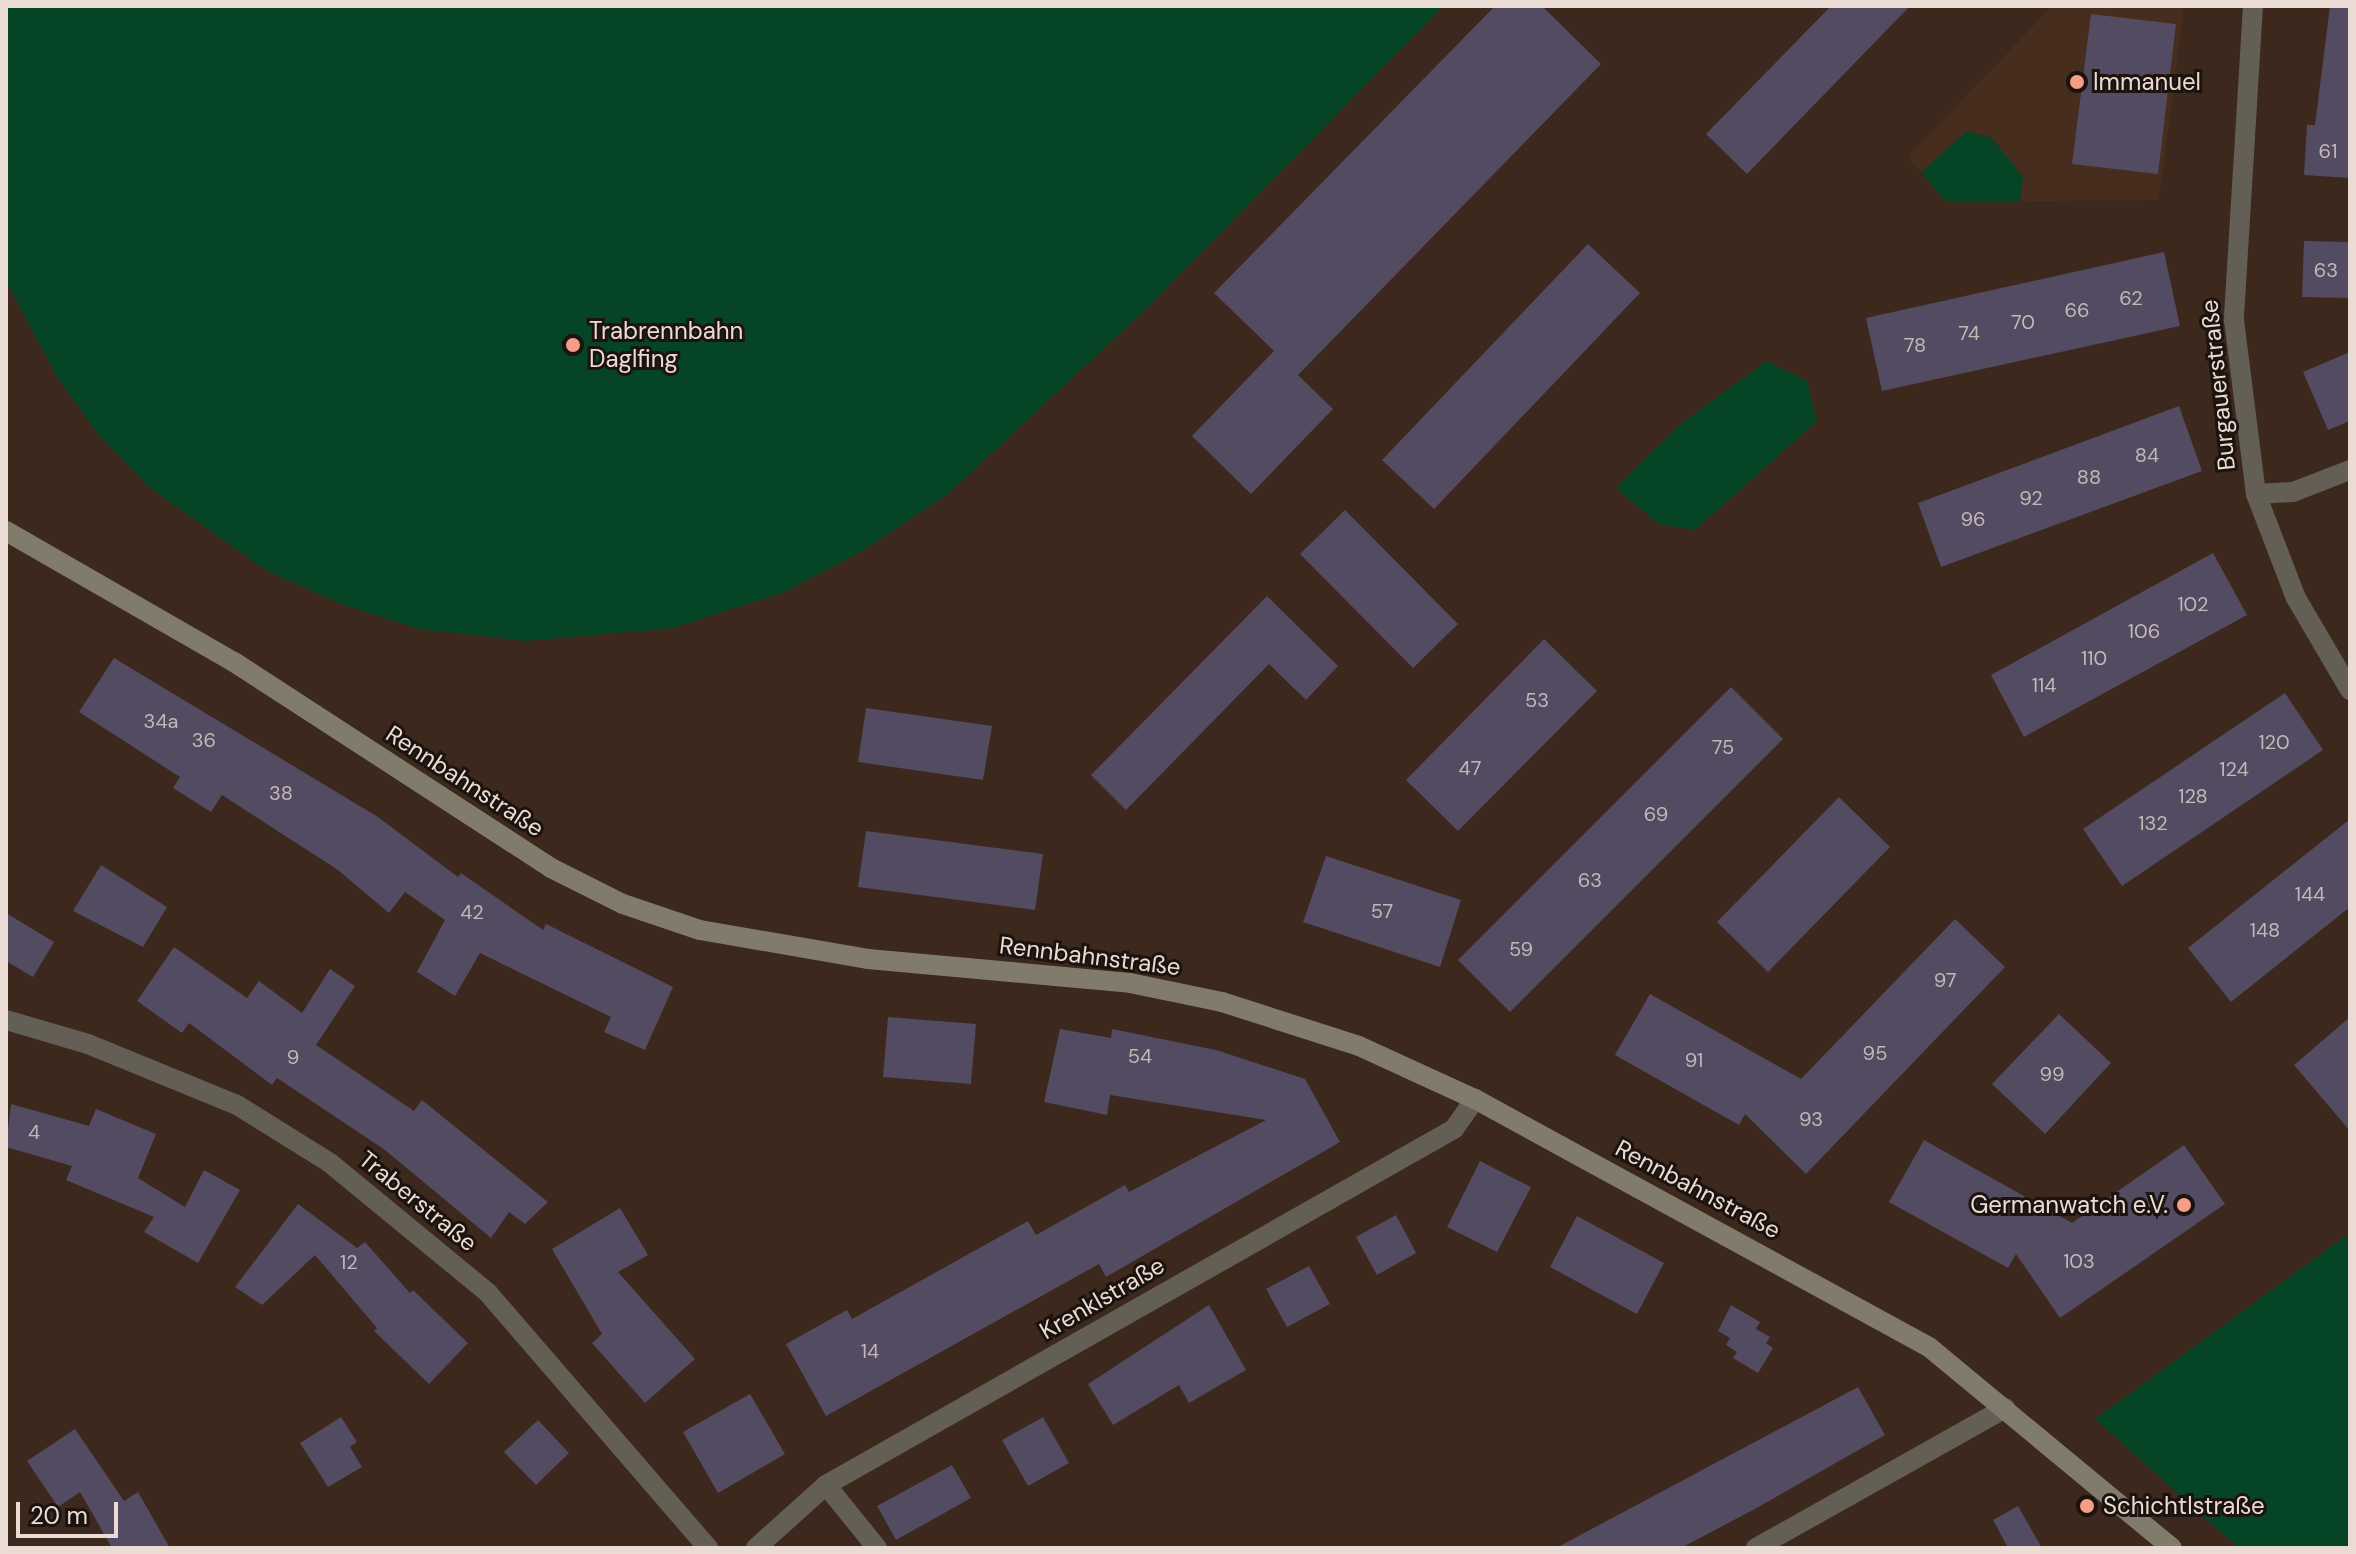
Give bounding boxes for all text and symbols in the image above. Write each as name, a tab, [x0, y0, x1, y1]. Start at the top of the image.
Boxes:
place label: Immanuel	[2093, 68, 2201, 96]
marker: Immanuel	[2068, 73, 2086, 91]
house number: 61	[2319, 139, 2337, 163]
house number: 63	[2314, 258, 2338, 282]
house number: 62	[2119, 286, 2143, 310]
house number: 66	[2064, 298, 2090, 322]
street label: Burgauerstraße	[2195, 298, 2241, 472]
house number: 70	[2011, 310, 2035, 334]
place label: Trabrennbahn Daglfing	[589, 317, 743, 373]
house number: 74	[1958, 321, 1980, 345]
house number: 78	[1904, 333, 1926, 357]
marker: Trabrennbahn Daglfing	[564, 336, 582, 354]
house number: 84	[2135, 443, 2159, 467]
house number: 88	[2077, 465, 2101, 489]
house number: 92	[2019, 486, 2043, 510]
house number: 96	[1960, 507, 1986, 531]
house number: 102	[2177, 592, 2209, 616]
house number: 106	[2128, 619, 2160, 643]
house number: 110	[2081, 646, 2107, 670]
house number: 114	[2032, 673, 2056, 697]
house number: 53	[1525, 688, 1549, 712]
house number: 34a	[144, 709, 178, 733]
street label: Rennbahnstraße	[381, 719, 549, 843]
house number: 36	[192, 728, 216, 752]
house number: 120	[2258, 730, 2290, 754]
house number: 75	[1712, 735, 1734, 759]
house number: 47	[1459, 756, 1481, 780]
house number: 124	[2219, 757, 2249, 781]
house number: 38	[269, 781, 293, 805]
house number: 128	[2178, 784, 2208, 808]
house number: 69	[1644, 802, 1668, 826]
house number: 132	[2138, 811, 2168, 835]
house number: 63	[1578, 868, 1602, 892]
house number: 144	[2295, 882, 2325, 906]
house number: 57	[1371, 899, 1393, 923]
house number: 42	[460, 900, 484, 924]
house number: 148	[2250, 918, 2280, 942]
street label: Rennbahnstraße	[998, 931, 1182, 981]
house number: 59	[1509, 937, 1533, 961]
house number: 97	[1934, 968, 1956, 992]
house number: 95	[1863, 1041, 1887, 1065]
house number: 54	[1128, 1044, 1152, 1068]
house number: 9	[287, 1045, 299, 1069]
house number: 91	[1685, 1048, 1703, 1072]
house number: 99	[2039, 1062, 2065, 1086]
house number: 93	[1799, 1107, 1823, 1131]
house number: 4	[28, 1120, 40, 1144]
street label: Rennbahnstraße	[1611, 1133, 1785, 1245]
street label: Traberstraße	[353, 1145, 483, 1257]
place label: Germanwatch e.V.	[1970, 1191, 2168, 1219]
marker: Germanwatch e.V.	[2175, 1196, 2193, 1214]
house number: 103	[2063, 1249, 2095, 1273]
house number: 12	[340, 1250, 358, 1274]
street label: Krenklstraße	[1034, 1251, 1170, 1345]
house number: 14	[861, 1339, 879, 1363]
scale bar	[20, 1486, 122, 1536]
place label: Schichtlstraße	[2103, 1492, 2265, 1520]
marker: Schichtlstraße	[2078, 1497, 2096, 1515]
text: 20 m	[30, 1500, 88, 1531]

